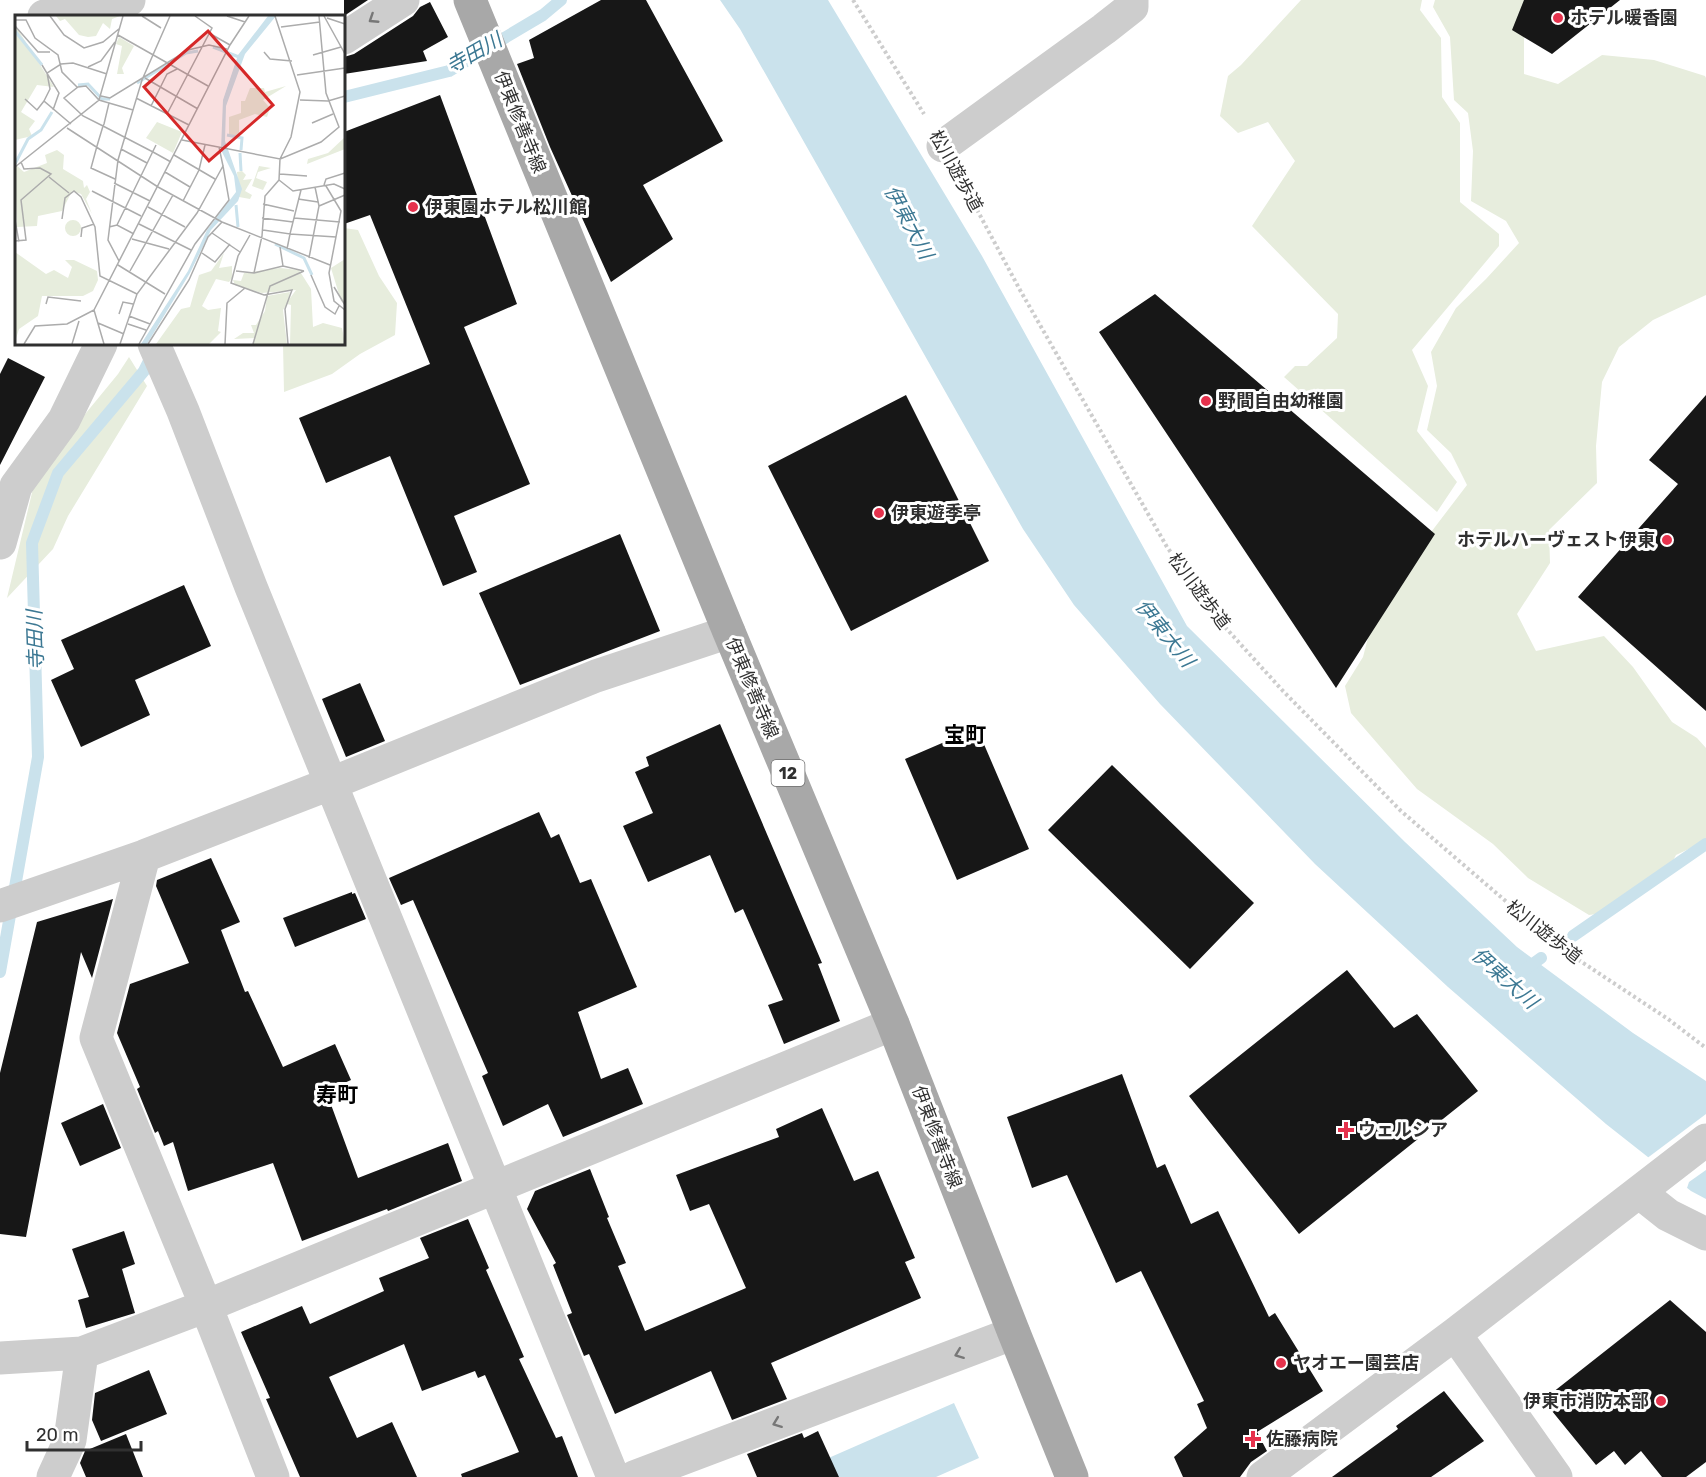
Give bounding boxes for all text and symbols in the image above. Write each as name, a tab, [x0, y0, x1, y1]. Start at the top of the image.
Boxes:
place label: ホテル暖香園	[1570, 7, 1678, 29]
marker: ホテル暖香園	[1551, 11, 1565, 25]
one-way arrow	[369, 12, 380, 23]
inset map	[15, 15, 345, 345]
water label: 寺田川	[442, 27, 508, 78]
street label: 伊東修善寺線	[490, 68, 550, 176]
street label: 松川遊歩道	[925, 126, 987, 216]
water label: 伊東大川	[880, 181, 939, 265]
place label: 伊東園ホテル松川館	[425, 196, 587, 218]
marker: 伊東園ホテル松川館	[406, 200, 420, 214]
place label: 野間自由幼稚園	[1218, 390, 1344, 412]
marker: 野間自由幼稚園	[1199, 394, 1213, 408]
place label: 伊東遊季亭	[891, 502, 981, 524]
marker: 伊東遊季亭	[872, 506, 886, 520]
place label: ホテルハーヴェスト伊東	[1457, 529, 1655, 551]
marker: ホテルハーヴェスト伊東	[1660, 533, 1674, 547]
street label: 松川遊歩道	[1163, 548, 1235, 634]
water label: 伊東大川	[1131, 594, 1201, 673]
water label: 寺田川	[22, 608, 48, 670]
street label: 伊東修善寺線	[721, 634, 783, 742]
district label: 宝町	[944, 722, 986, 747]
road number: 12	[772, 760, 804, 786]
street label: 松川遊歩道	[1502, 896, 1586, 968]
water label: 伊東大川	[1467, 942, 1544, 1015]
district label: 寿町	[316, 1082, 358, 1107]
street label: 伊東修善寺線	[907, 1083, 967, 1191]
place label: ウェルシア	[1358, 1119, 1448, 1141]
marker: ウェルシア	[1339, 1123, 1353, 1137]
one-way arrow	[954, 1346, 965, 1359]
place label: ヤオエー園芸店	[1293, 1352, 1419, 1374]
marker: ヤオエー園芸店	[1274, 1356, 1288, 1370]
place label: 伊東市消防本部	[1523, 1390, 1649, 1412]
marker: 伊東市消防本部	[1654, 1394, 1668, 1408]
scale bar	[27, 1414, 141, 1452]
one-way arrow	[772, 1416, 783, 1428]
text: 20 m	[36, 1424, 78, 1446]
place label: 佐藤病院	[1266, 1428, 1338, 1450]
marker: 佐藤病院	[1244, 1430, 1262, 1448]

